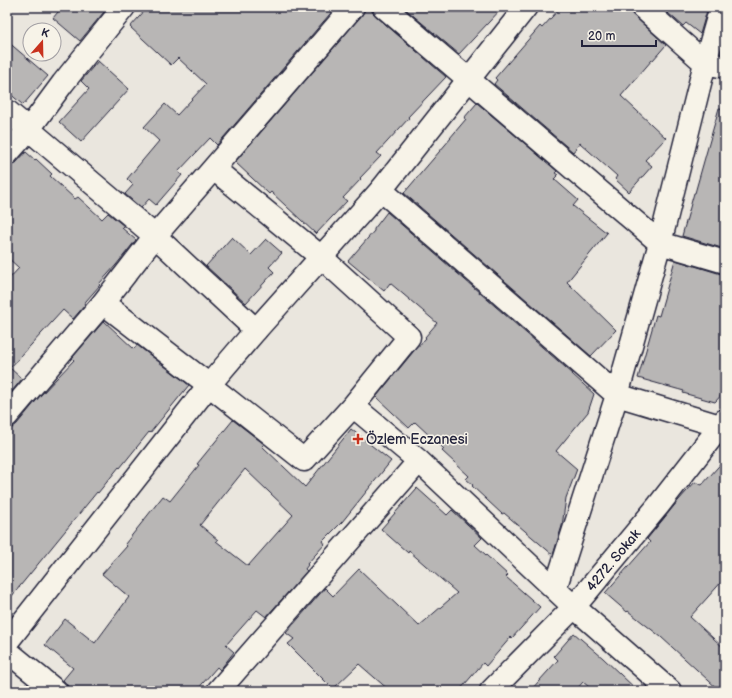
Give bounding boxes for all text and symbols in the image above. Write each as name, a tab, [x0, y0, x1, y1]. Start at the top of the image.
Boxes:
north arrow	[22, 22, 62, 62]
scale bar	[582, 22, 656, 48]
text: K	[40, 26, 51, 41]
text: 20 m	[588, 29, 615, 44]
place label: Özlem Eczanesi	[366, 430, 468, 448]
marker: Özlem Eczanesi	[353, 434, 363, 444]
street label: 4272. Sokak	[582, 526, 644, 595]

